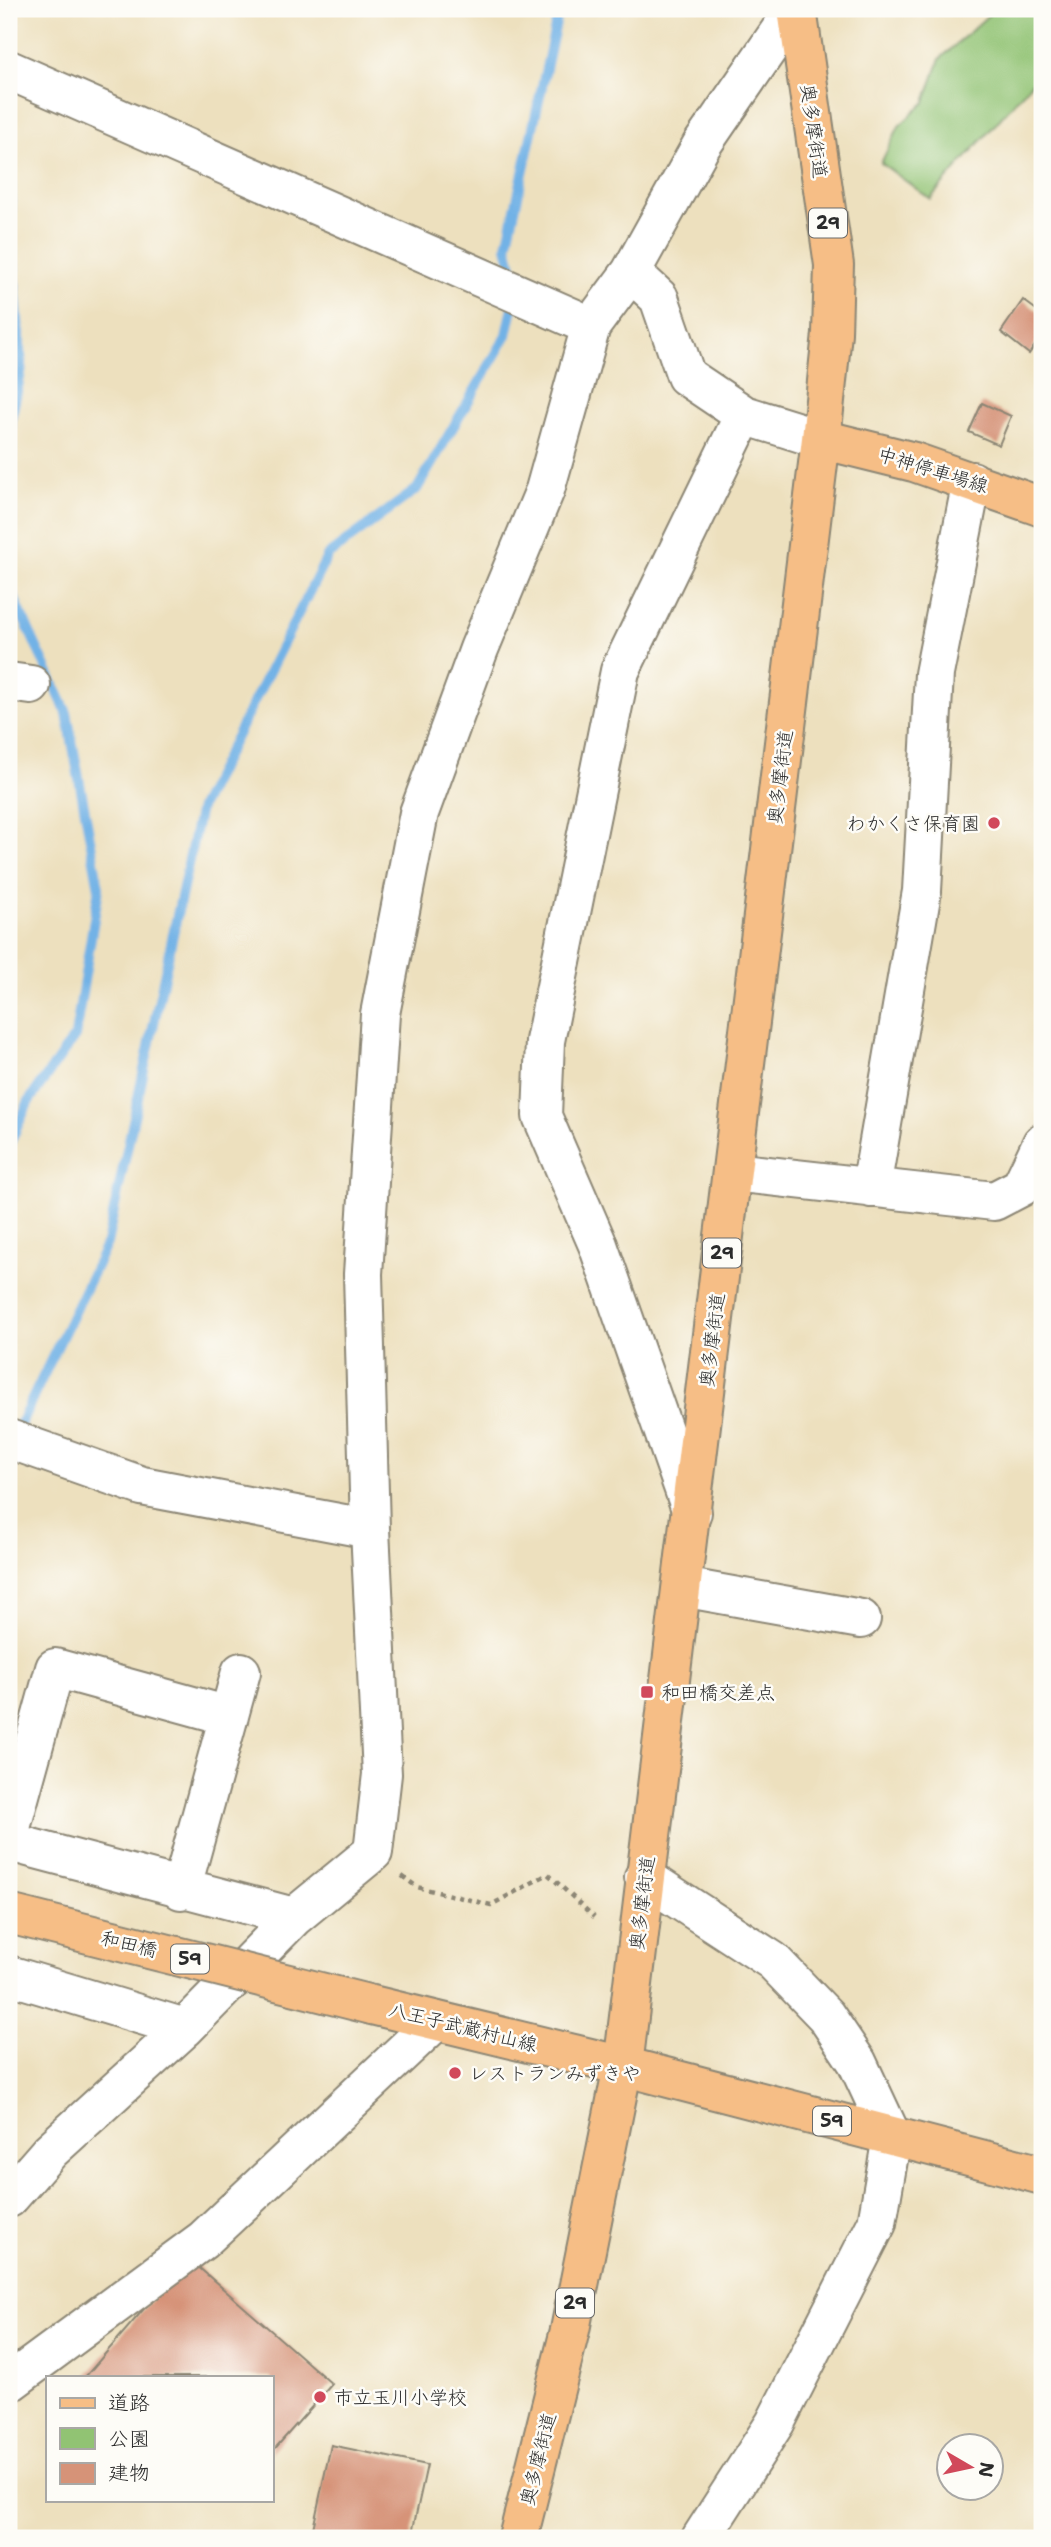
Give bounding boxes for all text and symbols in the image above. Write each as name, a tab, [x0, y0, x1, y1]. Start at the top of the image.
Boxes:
street label: 奥多摩街道	[795, 82, 833, 180]
road number: 29	[809, 208, 847, 238]
street label: 中神停車場線	[875, 441, 991, 499]
street label: 奥多摩街道	[762, 728, 798, 826]
place label: わかくさ保育園	[847, 811, 980, 836]
marker: わかくさ保育園	[986, 815, 1002, 831]
road number: 29	[703, 1238, 741, 1268]
street label: 奥多摩街道	[694, 1291, 730, 1389]
place label: 和田橋交差点	[661, 1680, 775, 1705]
marker: 和田橋交差点	[639, 1684, 655, 1700]
street label: 奥多摩街道	[624, 1854, 660, 1952]
street label: 和田橋	[98, 1925, 160, 1963]
road number: 59	[171, 1944, 209, 1973]
street label: 八王子武蔵村山線	[386, 1996, 540, 2058]
place label: レストランみずきや	[469, 2061, 641, 2086]
marker: レストランみずきや	[447, 2065, 463, 2081]
road number: 59	[813, 2106, 851, 2136]
road number: 29	[556, 2288, 594, 2318]
legend	[46, 2376, 273, 2502]
place label: 市立玉川小学校	[334, 2385, 467, 2410]
text: 道路	[108, 2389, 150, 2417]
marker: 市立玉川小学校	[312, 2389, 328, 2405]
street label: 奥多摩街道	[514, 2410, 562, 2508]
text: 公園	[108, 2425, 150, 2453]
north arrow	[936, 2432, 1006, 2502]
text: 建物	[108, 2459, 150, 2487]
text: N	[973, 2460, 1000, 2479]

